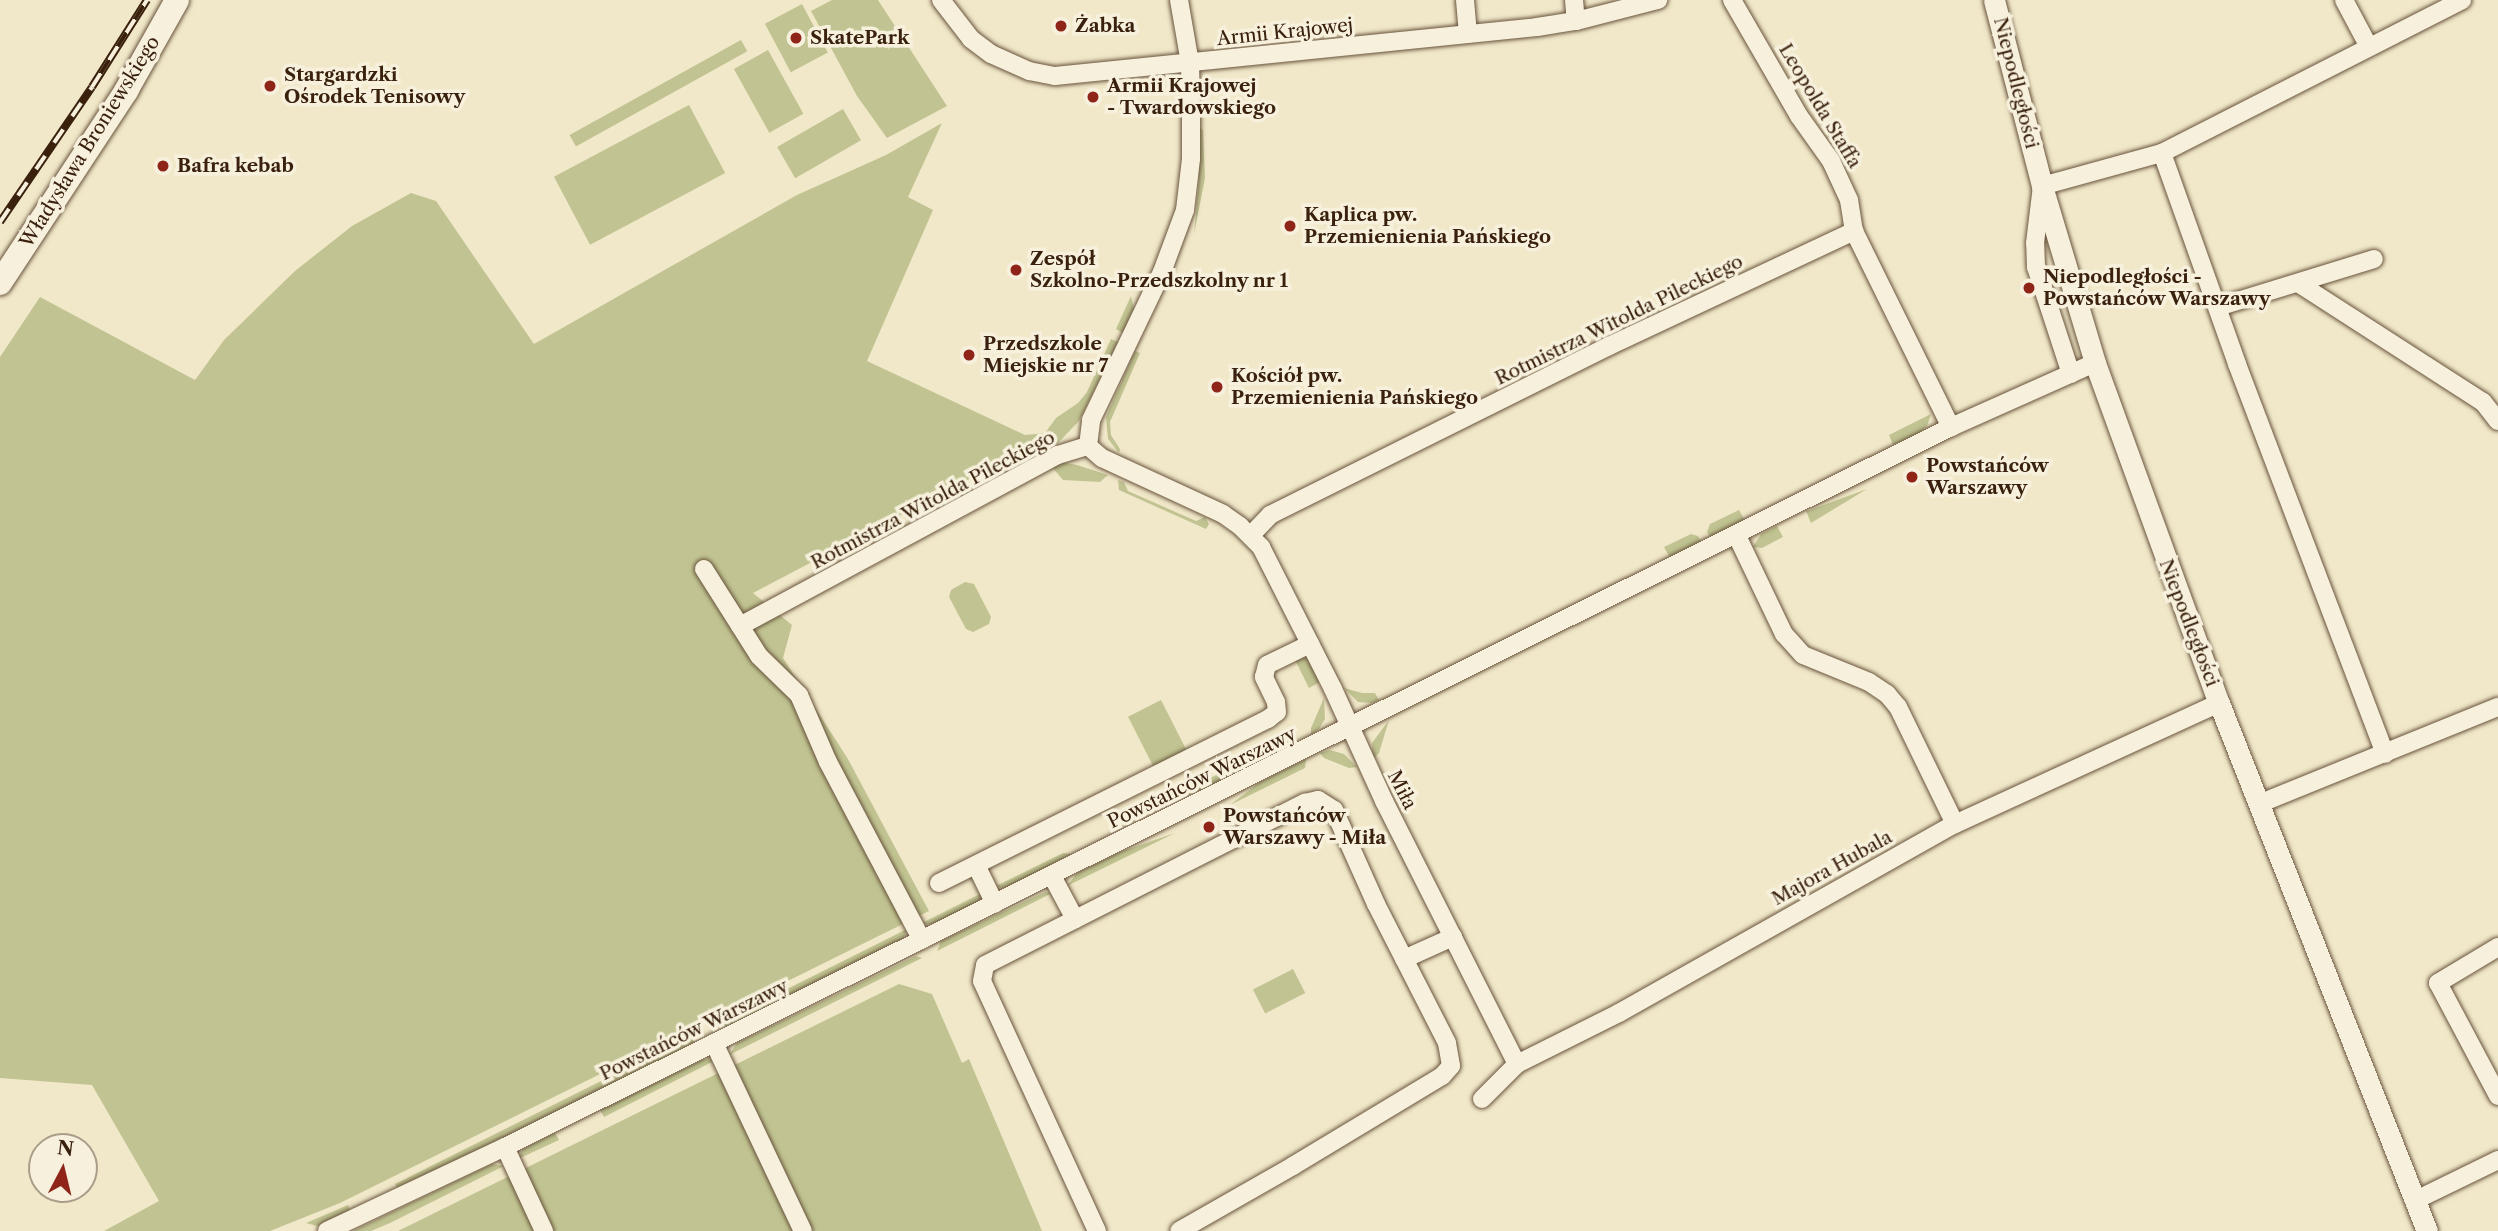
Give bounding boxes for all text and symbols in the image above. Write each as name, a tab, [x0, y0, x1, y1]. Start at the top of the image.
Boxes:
street label: Armii Krajowej	[1216, 14, 1354, 50]
place label: Żabka	[1075, 15, 1135, 37]
street label: Niepodległości	[1989, 15, 2043, 151]
marker: Żabka	[1053, 18, 1069, 34]
place label: SkatePark	[810, 27, 910, 49]
marker: SkatePark	[788, 30, 804, 46]
street label: Władysława Broniewskiego	[15, 32, 165, 252]
street label: Leopolda Staffa	[1774, 39, 1866, 173]
place label: Stargardzki Ośrodek Tenisowy	[284, 64, 466, 108]
place label: Armii Krajowej - Twardowskiego	[1107, 75, 1277, 119]
marker: Stargardzki Ośrodek Tenisowy	[262, 78, 278, 94]
marker: Armii Krajowej - Twardowskiego	[1085, 89, 1101, 105]
place label: Bafra kebab	[177, 155, 294, 177]
marker: Bafra kebab	[155, 158, 171, 174]
place label: Kaplica pw. Przemienienia Pańskiego	[1304, 204, 1551, 248]
marker: Kaplica pw. Przemienienia Pańskiego	[1282, 218, 1298, 234]
place label: Zespół Szkolno-Przedszkolny nr 1	[1030, 248, 1289, 292]
street label: Rotmistrza Witolda Pileckiego	[1491, 250, 1747, 390]
marker: Zespół Szkolno-Przedszkolny nr 1	[1008, 262, 1024, 278]
place label: Niepodległości - Powstańców Warszawy	[2043, 266, 2272, 310]
marker: Niepodległości - Powstańców Warszawy	[2021, 280, 2037, 296]
place label: Przedszkole Miejskie nr 7	[983, 333, 1109, 377]
marker: Przedszkole Miejskie nr 7	[961, 347, 977, 363]
place label: Kościół pw. Przemienienia Pańskiego	[1231, 365, 1478, 409]
marker: Kościół pw. Przemienienia Pańskiego	[1209, 379, 1225, 395]
street label: Rotmistrza Witolda Pileckiego	[807, 426, 1059, 574]
place label: Powstańców Warszawy	[1926, 455, 2049, 499]
marker: Powstańców Warszawy	[1904, 469, 1920, 485]
street label: Niepodległości	[2154, 556, 2224, 690]
street label: Powstańców Warszawy	[1104, 722, 1300, 834]
street label: Miła	[1383, 767, 1421, 813]
place label: Powstańców Warszawy - Miła	[1223, 805, 1387, 849]
marker: Powstańców Warszawy - Miła	[1201, 819, 1217, 835]
street label: Majora Hubala	[1768, 826, 1896, 910]
street label: Powstańców Warszawy	[596, 974, 792, 1086]
north arrow	[28, 1133, 98, 1203]
text: N	[56, 1136, 75, 1161]

